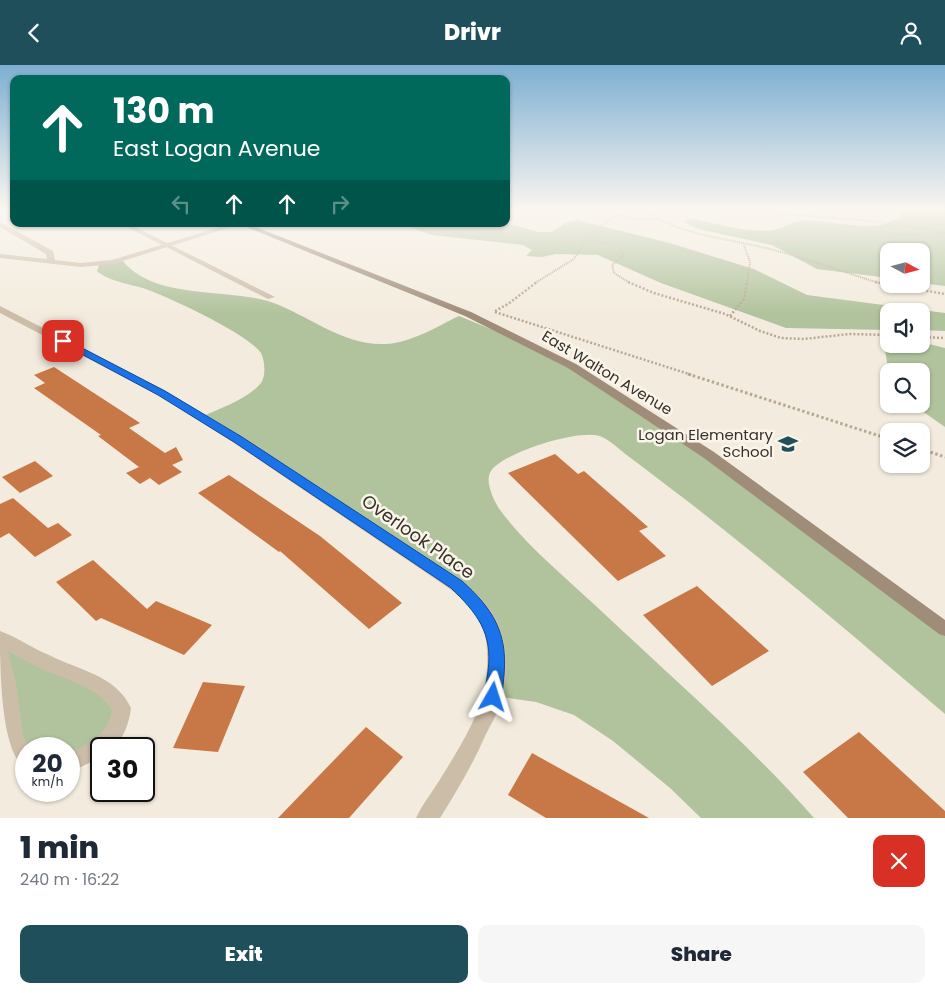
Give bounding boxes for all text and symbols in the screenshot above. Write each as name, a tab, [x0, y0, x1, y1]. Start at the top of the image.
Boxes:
text: Drivr	[444, 17, 501, 48]
icon: back	[20, 19, 48, 47]
icon: person	[897, 19, 925, 47]
text: 130 m	[113, 86, 215, 135]
icon: ahead	[30, 95, 95, 160]
text: East Logan Avenue	[113, 133, 320, 164]
icon: left	[167, 190, 195, 218]
icon: ahead	[220, 190, 248, 218]
icon: ahead	[273, 190, 301, 218]
icon: right	[326, 190, 354, 218]
north arrow	[880, 243, 930, 293]
map controls	[880, 243, 930, 473]
button: sound	[880, 303, 930, 353]
pin	[42, 320, 84, 362]
street label: East Walton Avenue	[538, 325, 676, 420]
icon: arrive	[49, 327, 77, 355]
button: search	[880, 363, 930, 413]
button: layers	[880, 423, 930, 473]
place label: Logan Elementary School	[638, 424, 774, 462]
school or university icon: Logan Elementary School	[777, 433, 799, 455]
street label: Overlook Place	[357, 488, 480, 585]
position arrow	[466, 670, 518, 722]
speed limit sign: 30	[90, 737, 155, 802]
text: 20	[32, 746, 63, 781]
text: km/h	[32, 773, 63, 790]
text: 1 min	[20, 826, 99, 869]
button: close	[873, 835, 925, 887]
text: 240 m · 16:22	[20, 868, 119, 891]
button: Exit	[20, 925, 468, 983]
button: Share	[478, 925, 925, 983]

